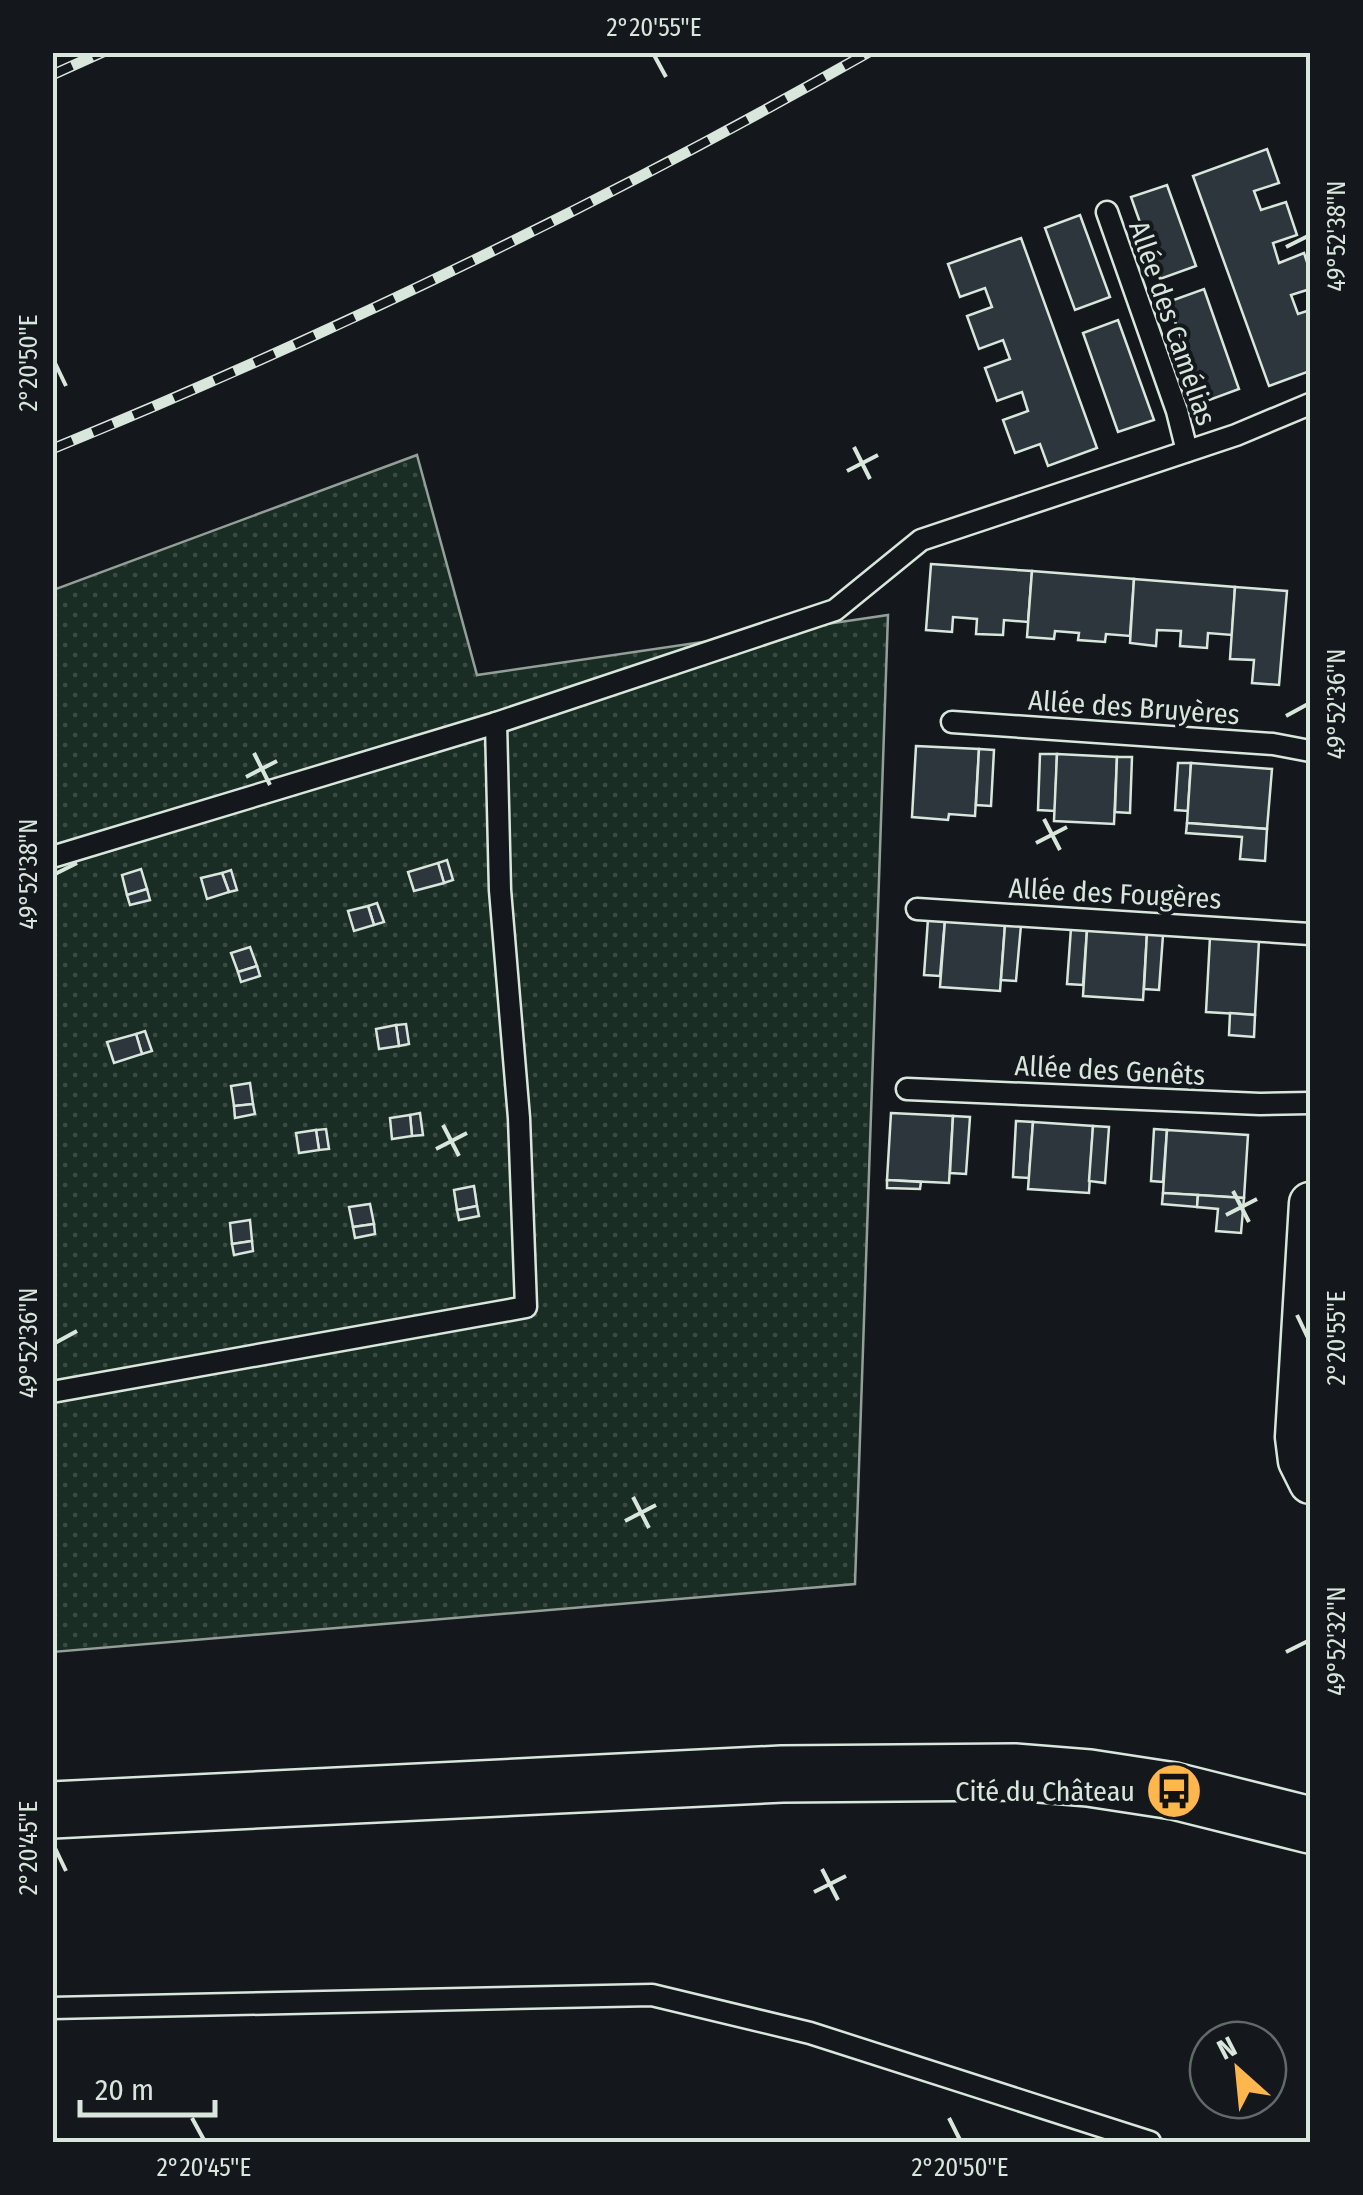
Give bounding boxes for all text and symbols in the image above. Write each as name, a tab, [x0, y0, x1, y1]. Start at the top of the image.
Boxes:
text: 2°20'55"E	[607, 13, 701, 43]
text: 49°52'38"N	[1322, 181, 1352, 291]
street label: Allée des Camélias	[1122, 217, 1223, 430]
text: 2°20'50"E	[14, 314, 44, 412]
text: 49°52'36"N	[1322, 649, 1352, 759]
street label: Allée des Bruyères	[1027, 684, 1241, 731]
text: 49°52'38"N	[14, 819, 44, 929]
street label: Allée des Fougères	[1008, 871, 1222, 916]
street label: Allée des Genêts	[1014, 1049, 1206, 1092]
text: 49°52'36"N	[14, 1288, 44, 1398]
text: 2°20'55"E	[1322, 1291, 1352, 1385]
text: 49°52'32"N	[1322, 1586, 1352, 1696]
bus stop icon: Cité du Château	[1144, 1761, 1204, 1821]
place label: Cité du Château	[955, 1775, 1135, 1808]
text: 2°20'45"E	[14, 1801, 44, 1895]
north arrow	[1188, 2020, 1288, 2120]
text: N	[1212, 2030, 1242, 2067]
scale bar	[80, 2055, 215, 2117]
text: 20 m	[95, 2072, 154, 2108]
text: 2°20'45"E	[157, 2153, 251, 2183]
text: 2°20'50"E	[911, 2153, 1009, 2183]

